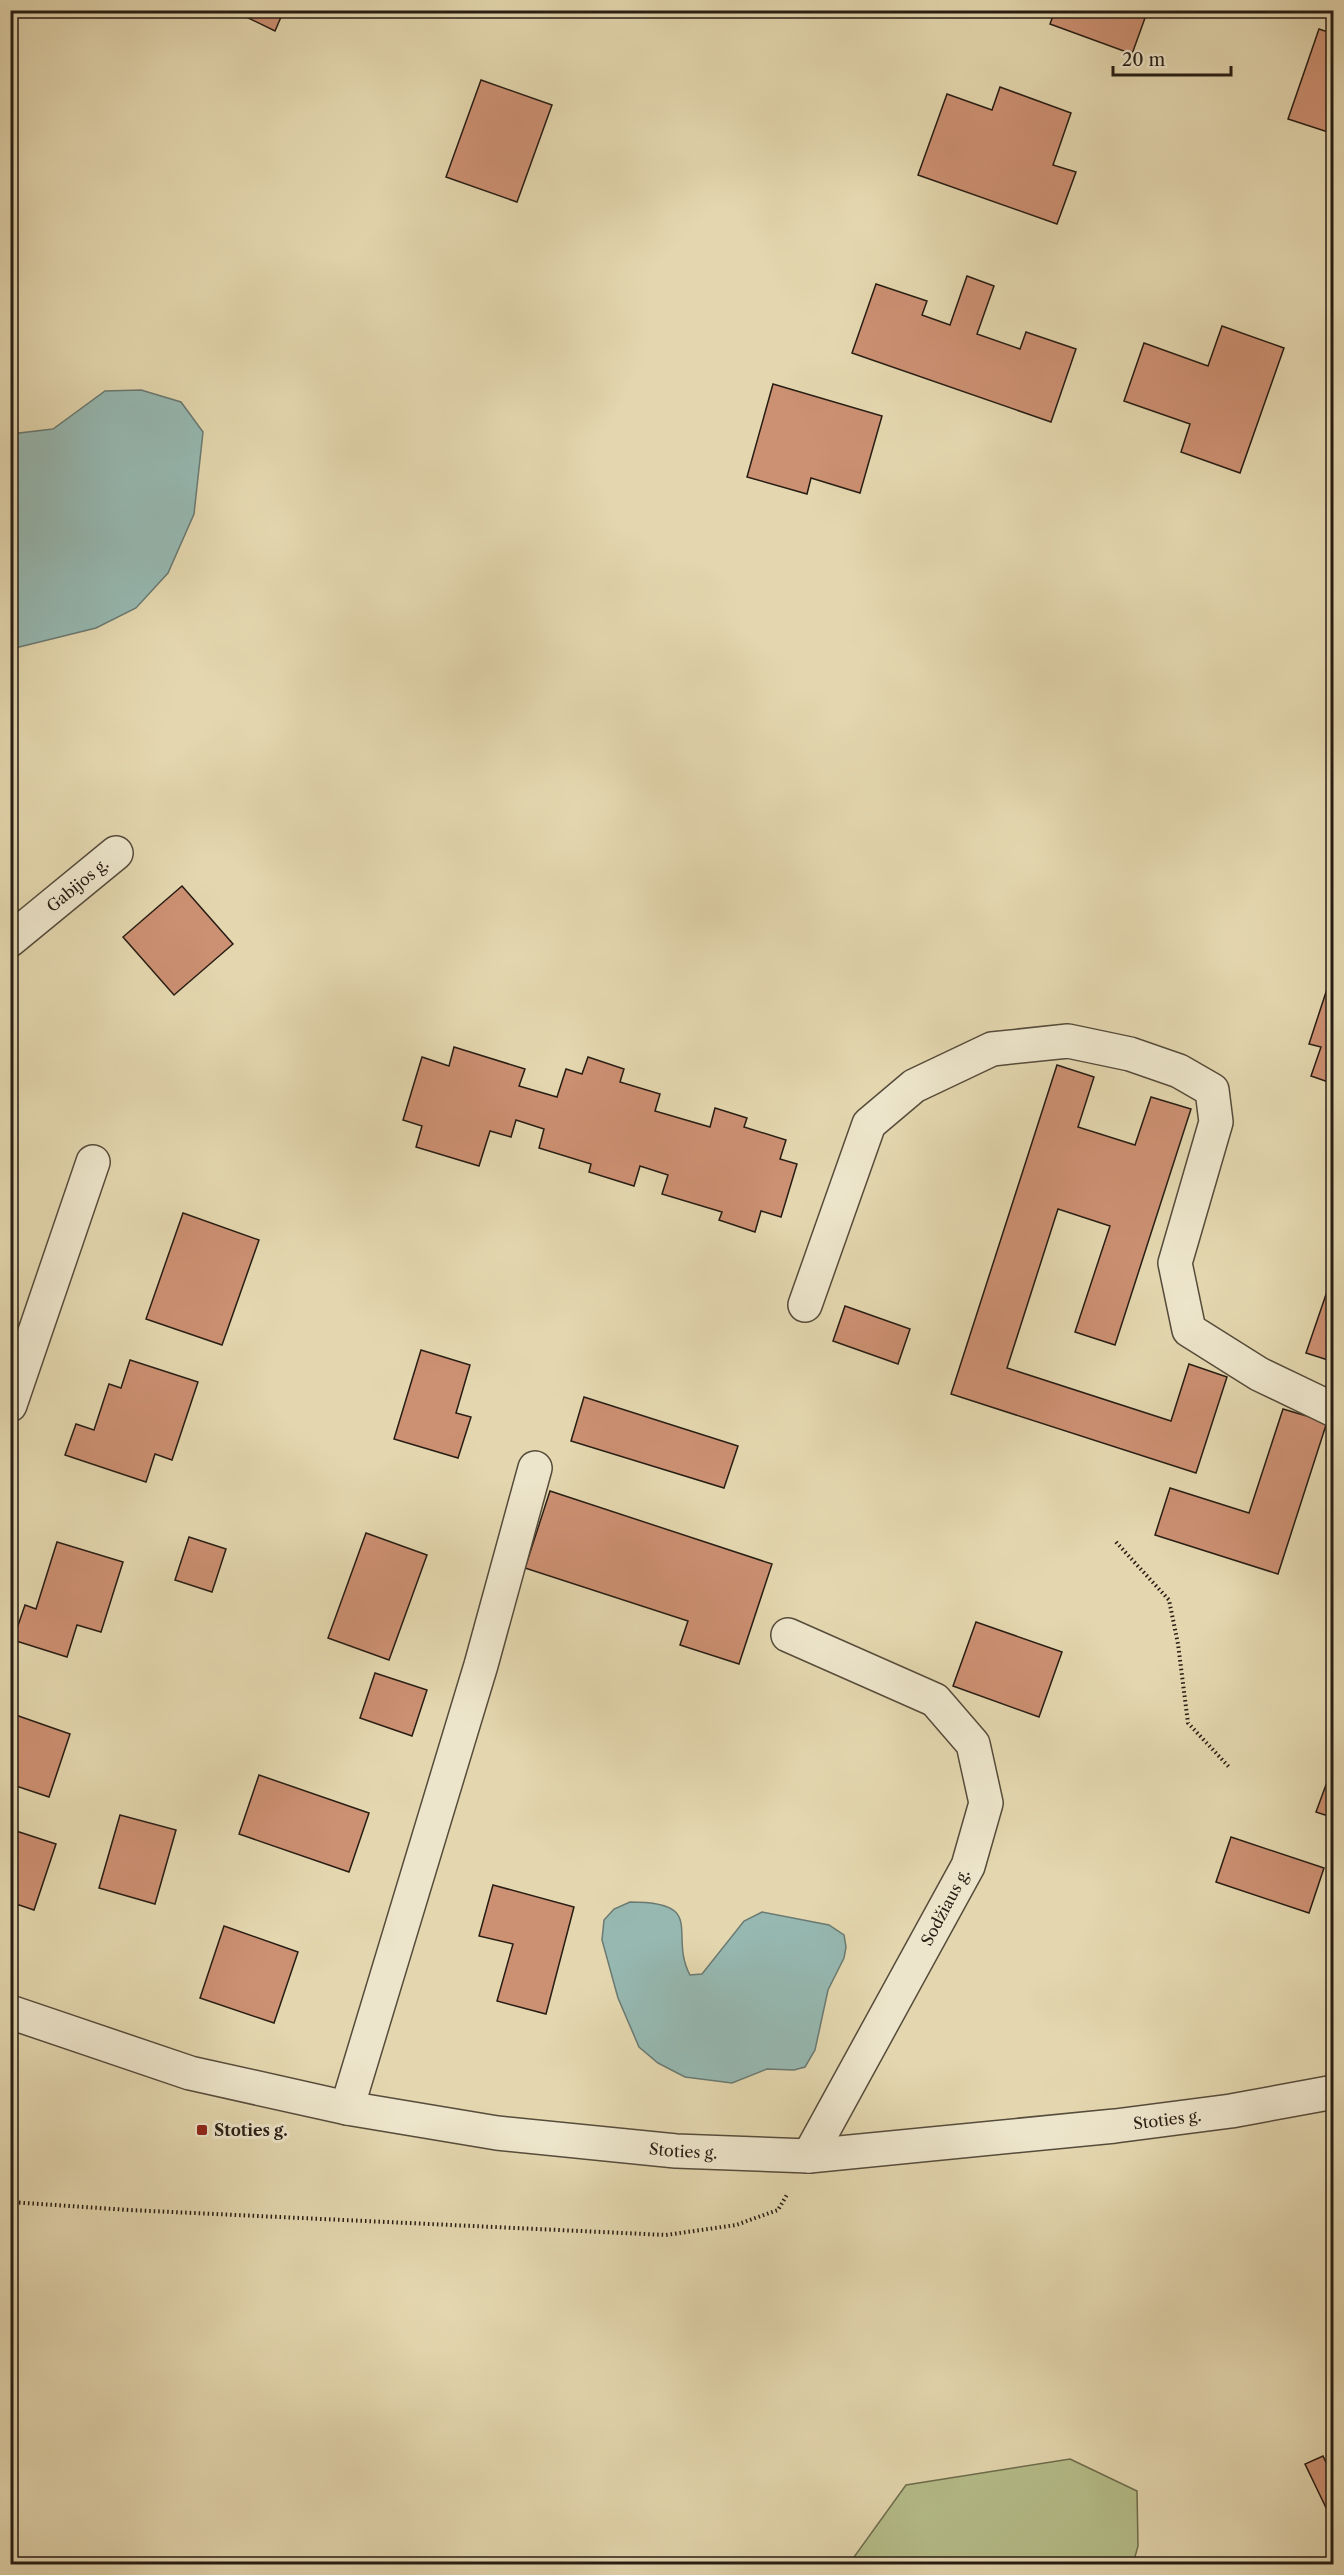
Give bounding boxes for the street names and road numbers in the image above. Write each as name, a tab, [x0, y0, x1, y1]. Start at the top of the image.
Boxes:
street label: Gabijos g.	[42, 854, 112, 916]
street label: Sodžiaus g.	[916, 1865, 974, 1949]
street label: Stoties g.	[1132, 2105, 1202, 2134]
street label: Stoties g.	[648, 2138, 718, 2163]

